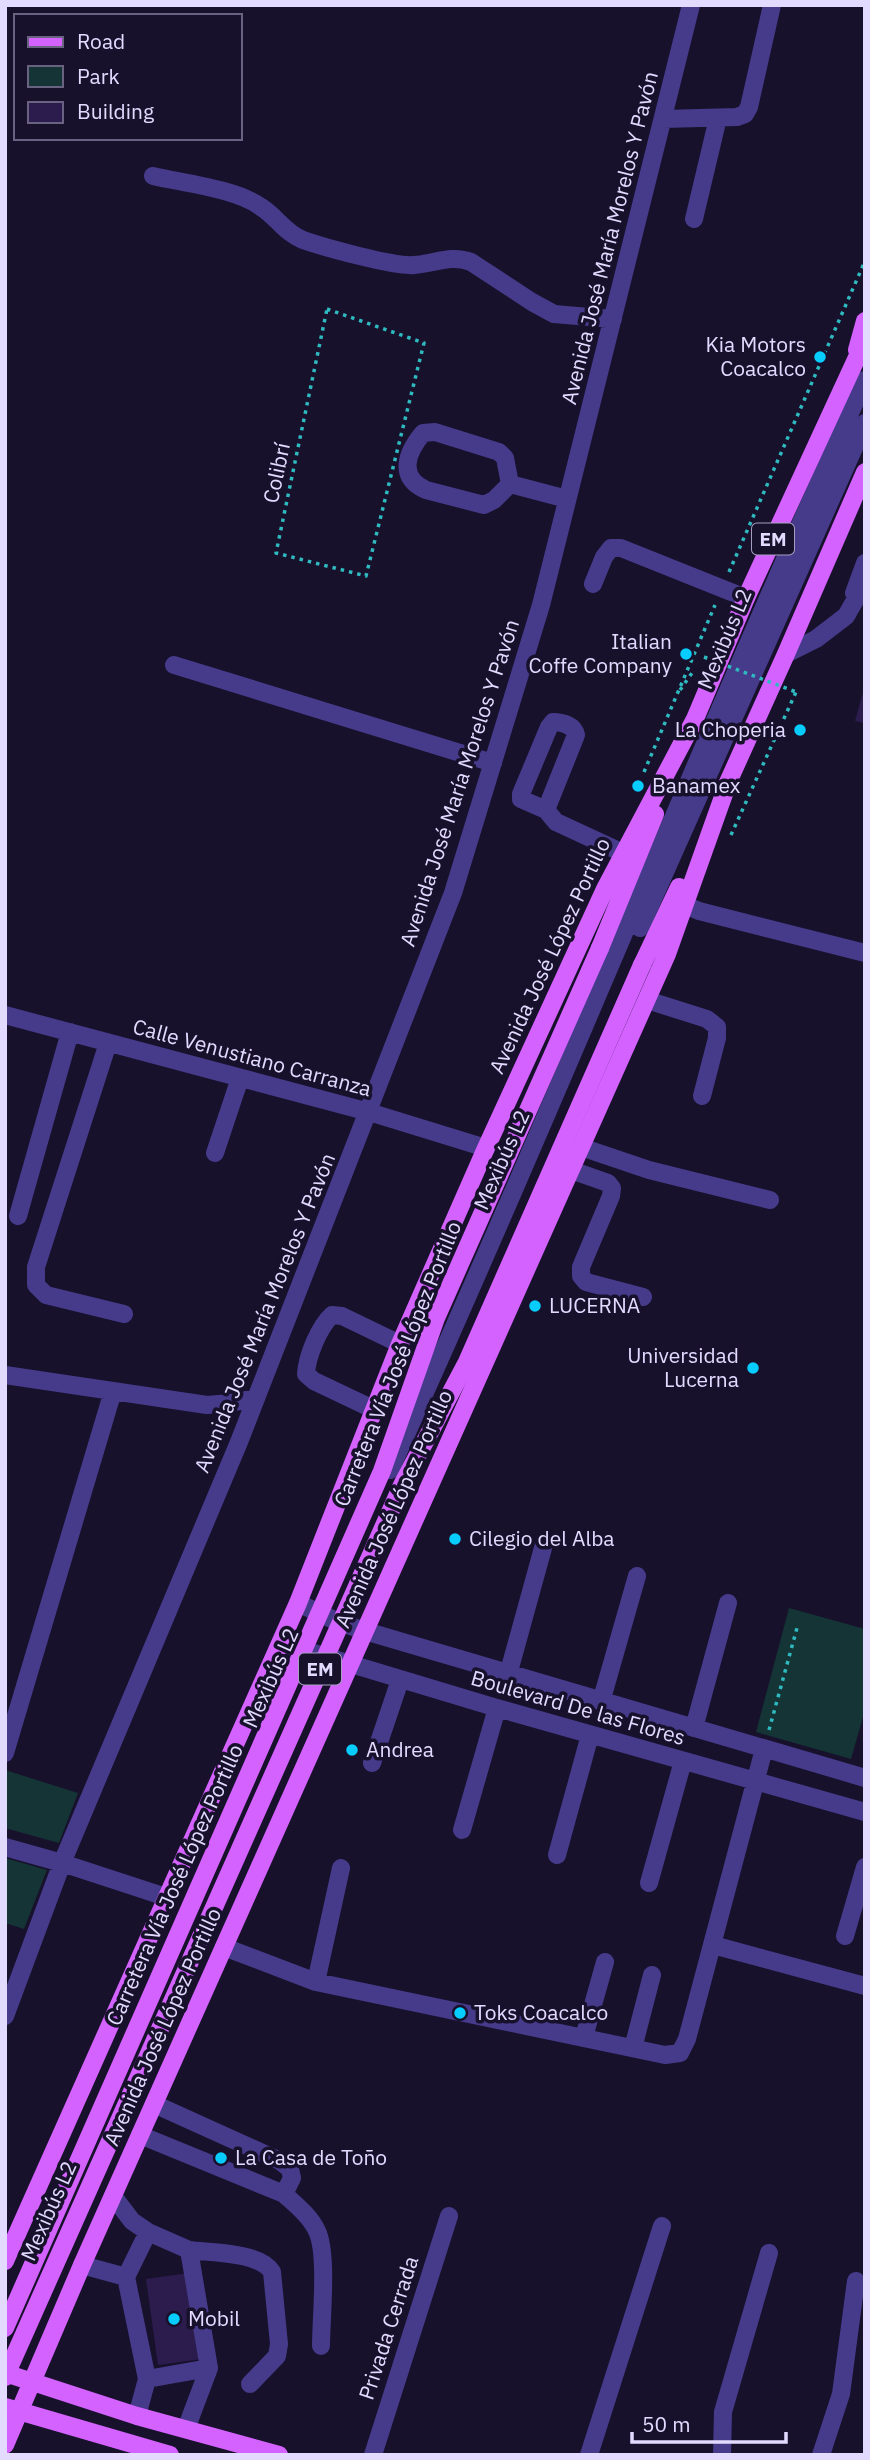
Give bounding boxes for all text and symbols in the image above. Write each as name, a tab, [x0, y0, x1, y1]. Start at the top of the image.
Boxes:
legend	[14, 14, 242, 140]
text: Road	[77, 27, 125, 55]
text: Park	[77, 62, 120, 90]
street label: Avenida José María Morelos Y Pavón	[554, 68, 664, 407]
text: Building	[77, 97, 154, 125]
place label: Kia Motors Coacalco	[705, 330, 806, 382]
marker: Kia Motors Coacalco	[812, 349, 828, 365]
street label: Colibrí	[256, 440, 296, 505]
road number: EM	[752, 524, 794, 554]
street label: Mexibús L2	[690, 584, 758, 693]
street label: Avenida José María Morelos Y Pavón	[393, 616, 525, 950]
place label: Italian Coffe Company	[529, 627, 673, 679]
marker: Italian Coffe Company	[678, 646, 694, 662]
place label: La Choperia	[675, 715, 786, 743]
marker: La Choperia	[792, 722, 808, 738]
place label: Banamex	[652, 771, 741, 799]
marker: Banamex	[630, 778, 646, 794]
street label: Avenida José López Portillo	[482, 833, 616, 1078]
street label: Calle Venustiano Carranza	[130, 1012, 375, 1102]
street label: Mexibús L2	[467, 1105, 536, 1214]
street label: Avenida José María Morelos Y Pavón	[187, 1149, 341, 1477]
street label: Carretera Vía José López Portillo	[327, 1217, 467, 1510]
place label: LUCERNA	[549, 1291, 640, 1319]
marker: LUCERNA	[527, 1298, 543, 1314]
place label: Universidad Lucerna	[627, 1341, 739, 1393]
marker: Universidad Lucerna	[745, 1360, 761, 1376]
street label: Avenida José López Portillo	[328, 1385, 458, 1632]
place label: Cilegio del Alba	[469, 1524, 615, 1552]
marker: Cilegio del Alba	[447, 1531, 463, 1547]
street label: Mexibús L2	[236, 1623, 305, 1732]
road number: EM	[299, 1653, 341, 1684]
street label: Boulevard De las Flores	[468, 1663, 689, 1751]
place label: Andrea	[366, 1735, 434, 1763]
street label: Carretera Vía José López Portillo	[99, 1740, 249, 2030]
marker: Andrea	[344, 1742, 360, 1758]
street label: Avenida José López Portillo	[97, 1903, 227, 2150]
place label: Toks Coacalco	[474, 1998, 608, 2026]
marker: Toks Coacalco	[452, 2005, 468, 2021]
place label: La Casa de Toño	[235, 2143, 387, 2171]
marker: La Casa de Toño	[213, 2150, 229, 2166]
street label: Mexibús L2	[14, 2156, 83, 2265]
street label: Privada Cerrada	[352, 2252, 424, 2403]
place label: Mobil	[188, 2304, 240, 2332]
marker: Mobil	[166, 2311, 182, 2327]
scale bar	[632, 2400, 786, 2444]
text: 50 m	[642, 2410, 691, 2438]

